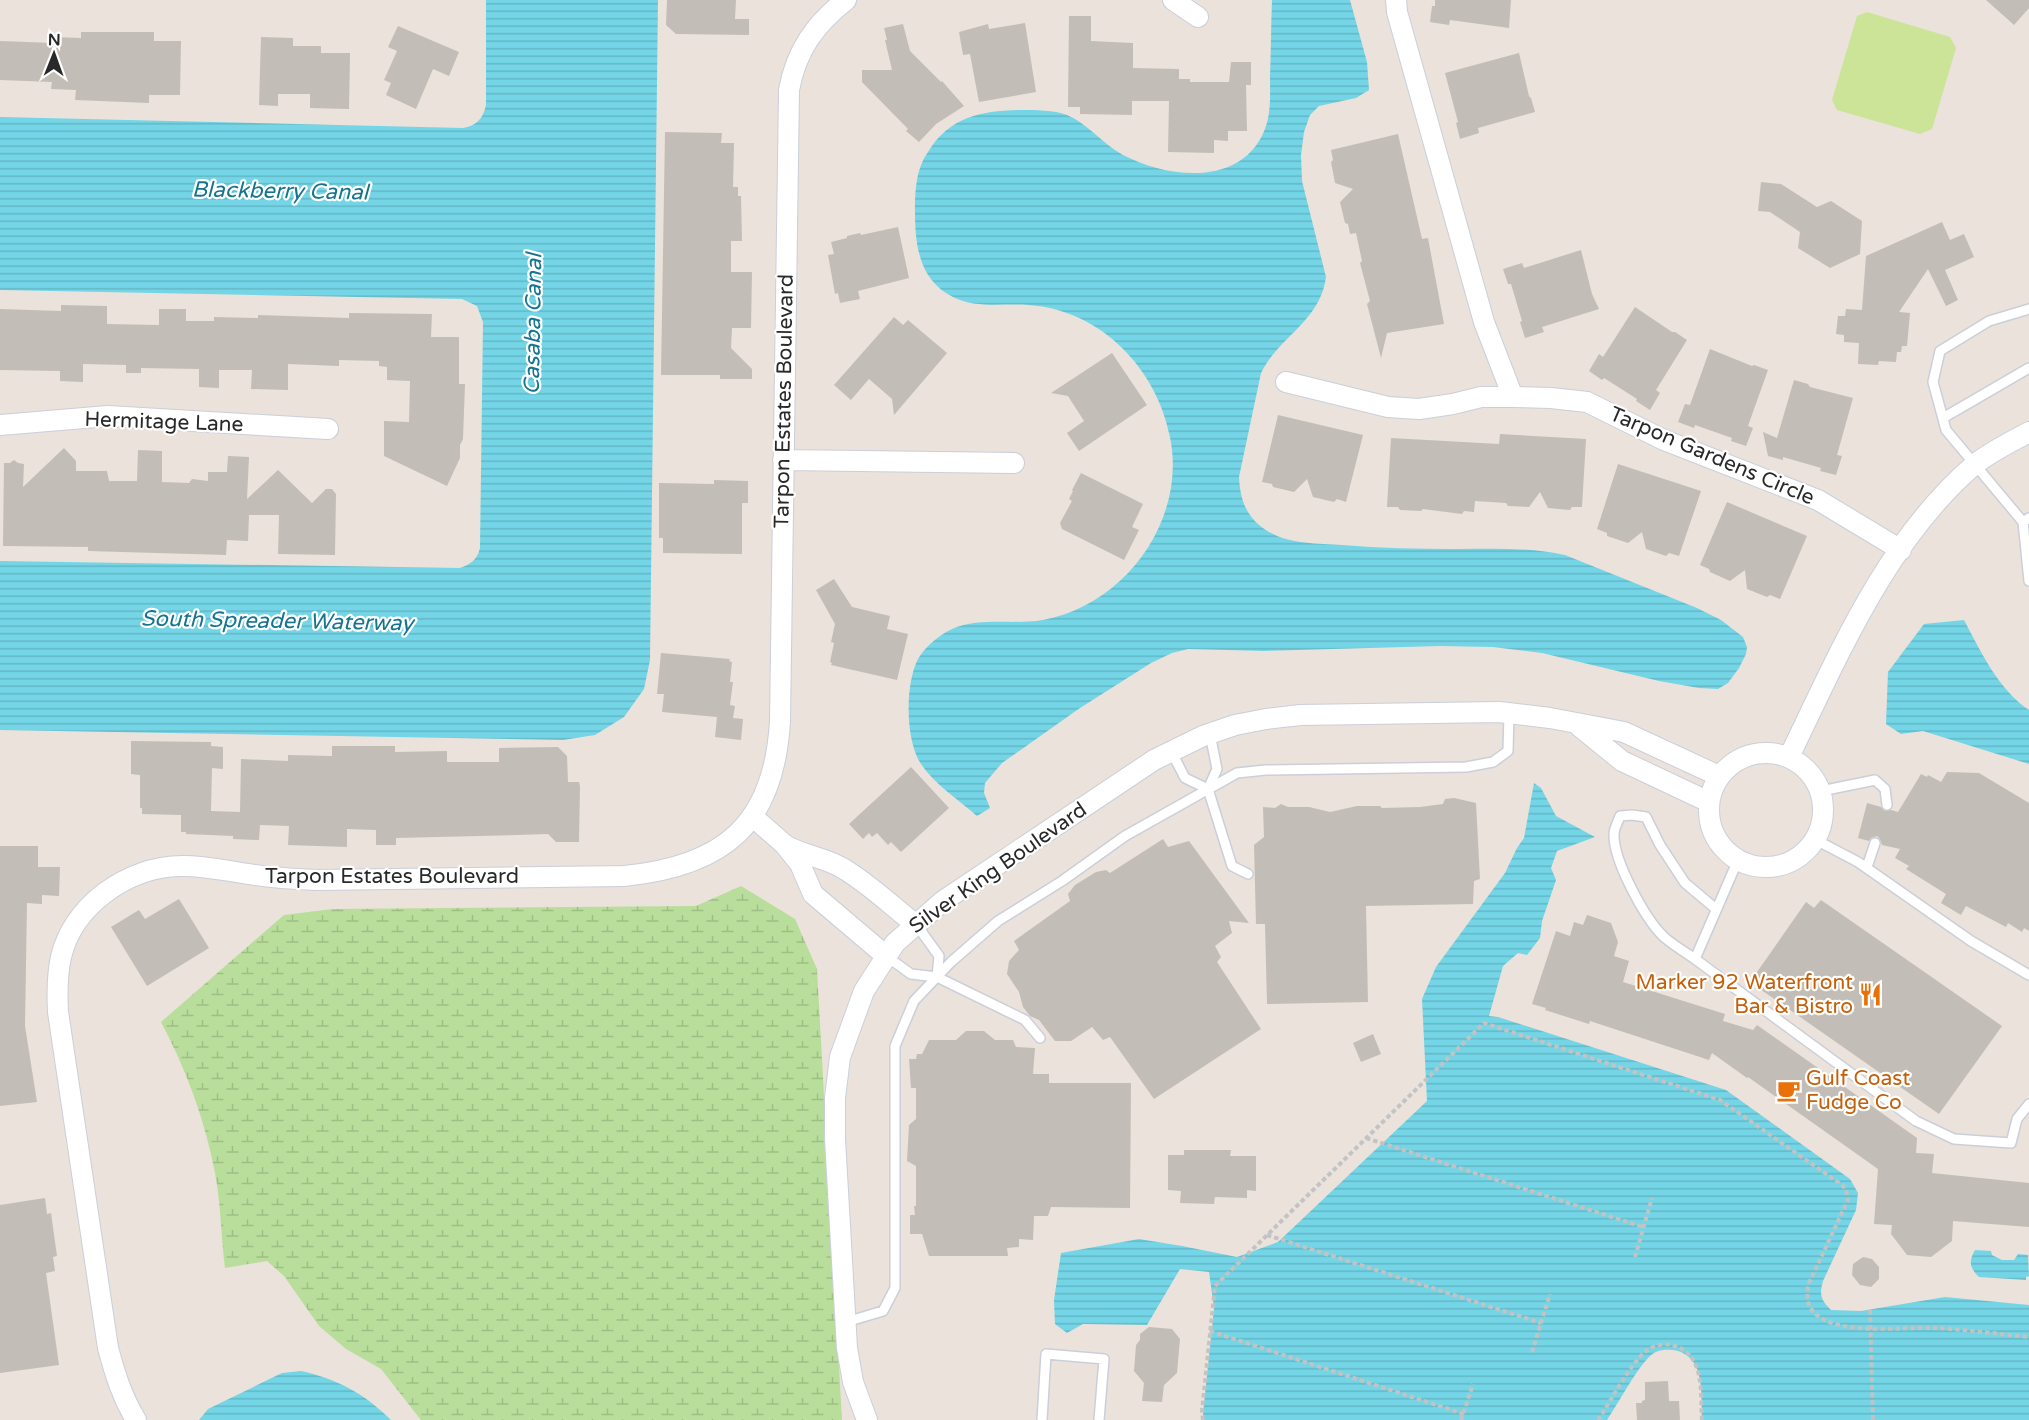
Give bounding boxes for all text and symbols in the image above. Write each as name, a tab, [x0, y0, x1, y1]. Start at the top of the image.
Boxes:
north arrow	[24, 24, 84, 84]
text: N	[48, 30, 61, 50]
water label: Blackberry Canal	[192, 176, 371, 206]
water label: Casaba Canal	[519, 251, 547, 395]
street label: Tarpon Estates Boulevard	[769, 274, 799, 528]
street label: Tarpon Gardens Circle	[1606, 402, 1818, 511]
street label: Hermitage Lane	[84, 407, 244, 437]
water label: South Spreader Waterway	[141, 606, 416, 636]
street label: Silver King Boulevard	[904, 797, 1092, 939]
street label: Tarpon Estates Boulevard	[265, 864, 519, 889]
place label: Marker 92 Waterfront Bar & Bistro	[1636, 970, 1853, 1019]
restaurant icon: Marker 92 Waterfront Bar & Bistro	[1858, 981, 1884, 1007]
place label: Gulf Coast Fudge Co	[1806, 1066, 1910, 1115]
cafe icon: Gulf Coast Fudge Co	[1775, 1077, 1801, 1103]

